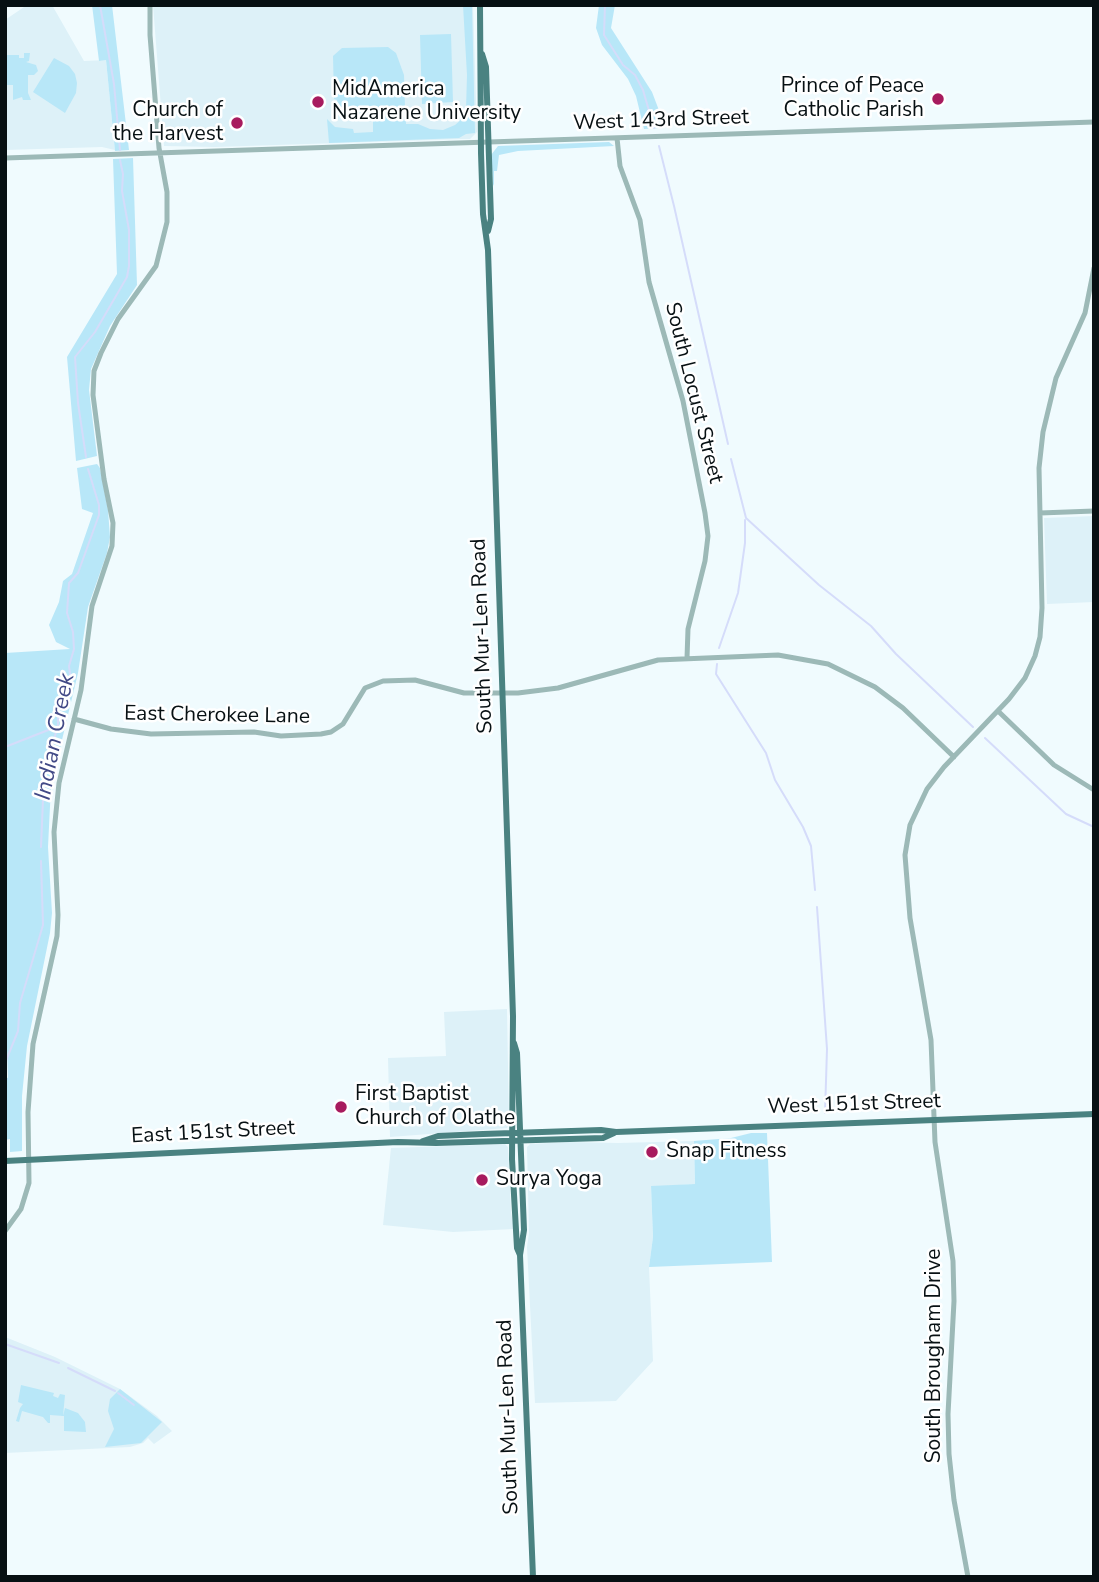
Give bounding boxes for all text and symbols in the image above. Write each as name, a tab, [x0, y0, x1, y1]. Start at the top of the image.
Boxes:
place label: Prince of Peace Catholic Parish	[781, 74, 924, 124]
place label: MidAmerica Nazarene University	[332, 77, 521, 127]
marker: Prince of Peace Catholic Parish	[930, 91, 946, 107]
marker: MidAmerica Nazarene University	[310, 94, 326, 110]
place label: Church of the Harvest	[113, 98, 223, 148]
street label: West 143rd Street	[573, 105, 749, 137]
marker: Church of the Harvest	[229, 115, 245, 131]
street label: South Locust Street	[658, 300, 728, 486]
street label: South Mur-Len Road	[467, 538, 499, 734]
water label: Indian Creek	[30, 671, 82, 803]
street label: East Cherokee Lane	[124, 702, 310, 730]
place label: First Baptist Church of Olathe	[355, 1082, 515, 1132]
street label: West 151st Street	[767, 1089, 941, 1121]
marker: First Baptist Church of Olathe	[333, 1099, 349, 1115]
street label: East 151st Street	[131, 1116, 295, 1150]
place label: Snap Fitness	[666, 1139, 787, 1165]
marker: Snap Fitness	[644, 1144, 660, 1160]
place label: Surya Yoga	[496, 1167, 602, 1193]
marker: Surya Yoga	[474, 1172, 490, 1188]
street label: South Brougham Drive	[922, 1249, 948, 1463]
street label: South Mur-Len Road	[493, 1319, 525, 1515]

